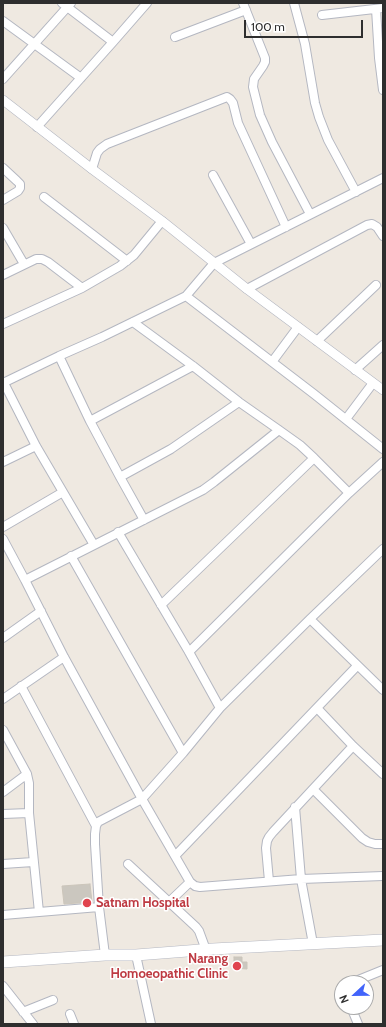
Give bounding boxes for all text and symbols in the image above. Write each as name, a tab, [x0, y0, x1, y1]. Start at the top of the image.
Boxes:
scale bar	[246, 12, 365, 38]
text: 100 m	[251, 19, 285, 34]
place label: Satnam Hospital	[96, 895, 189, 911]
marker: Satnam Hospital	[81, 897, 93, 909]
place label: Narang Homoeopathic Clinic	[110, 951, 228, 982]
marker: Narang Homoeopathic Clinic	[231, 960, 243, 972]
north arrow	[334, 975, 374, 1015]
text: N	[336, 993, 352, 1005]

